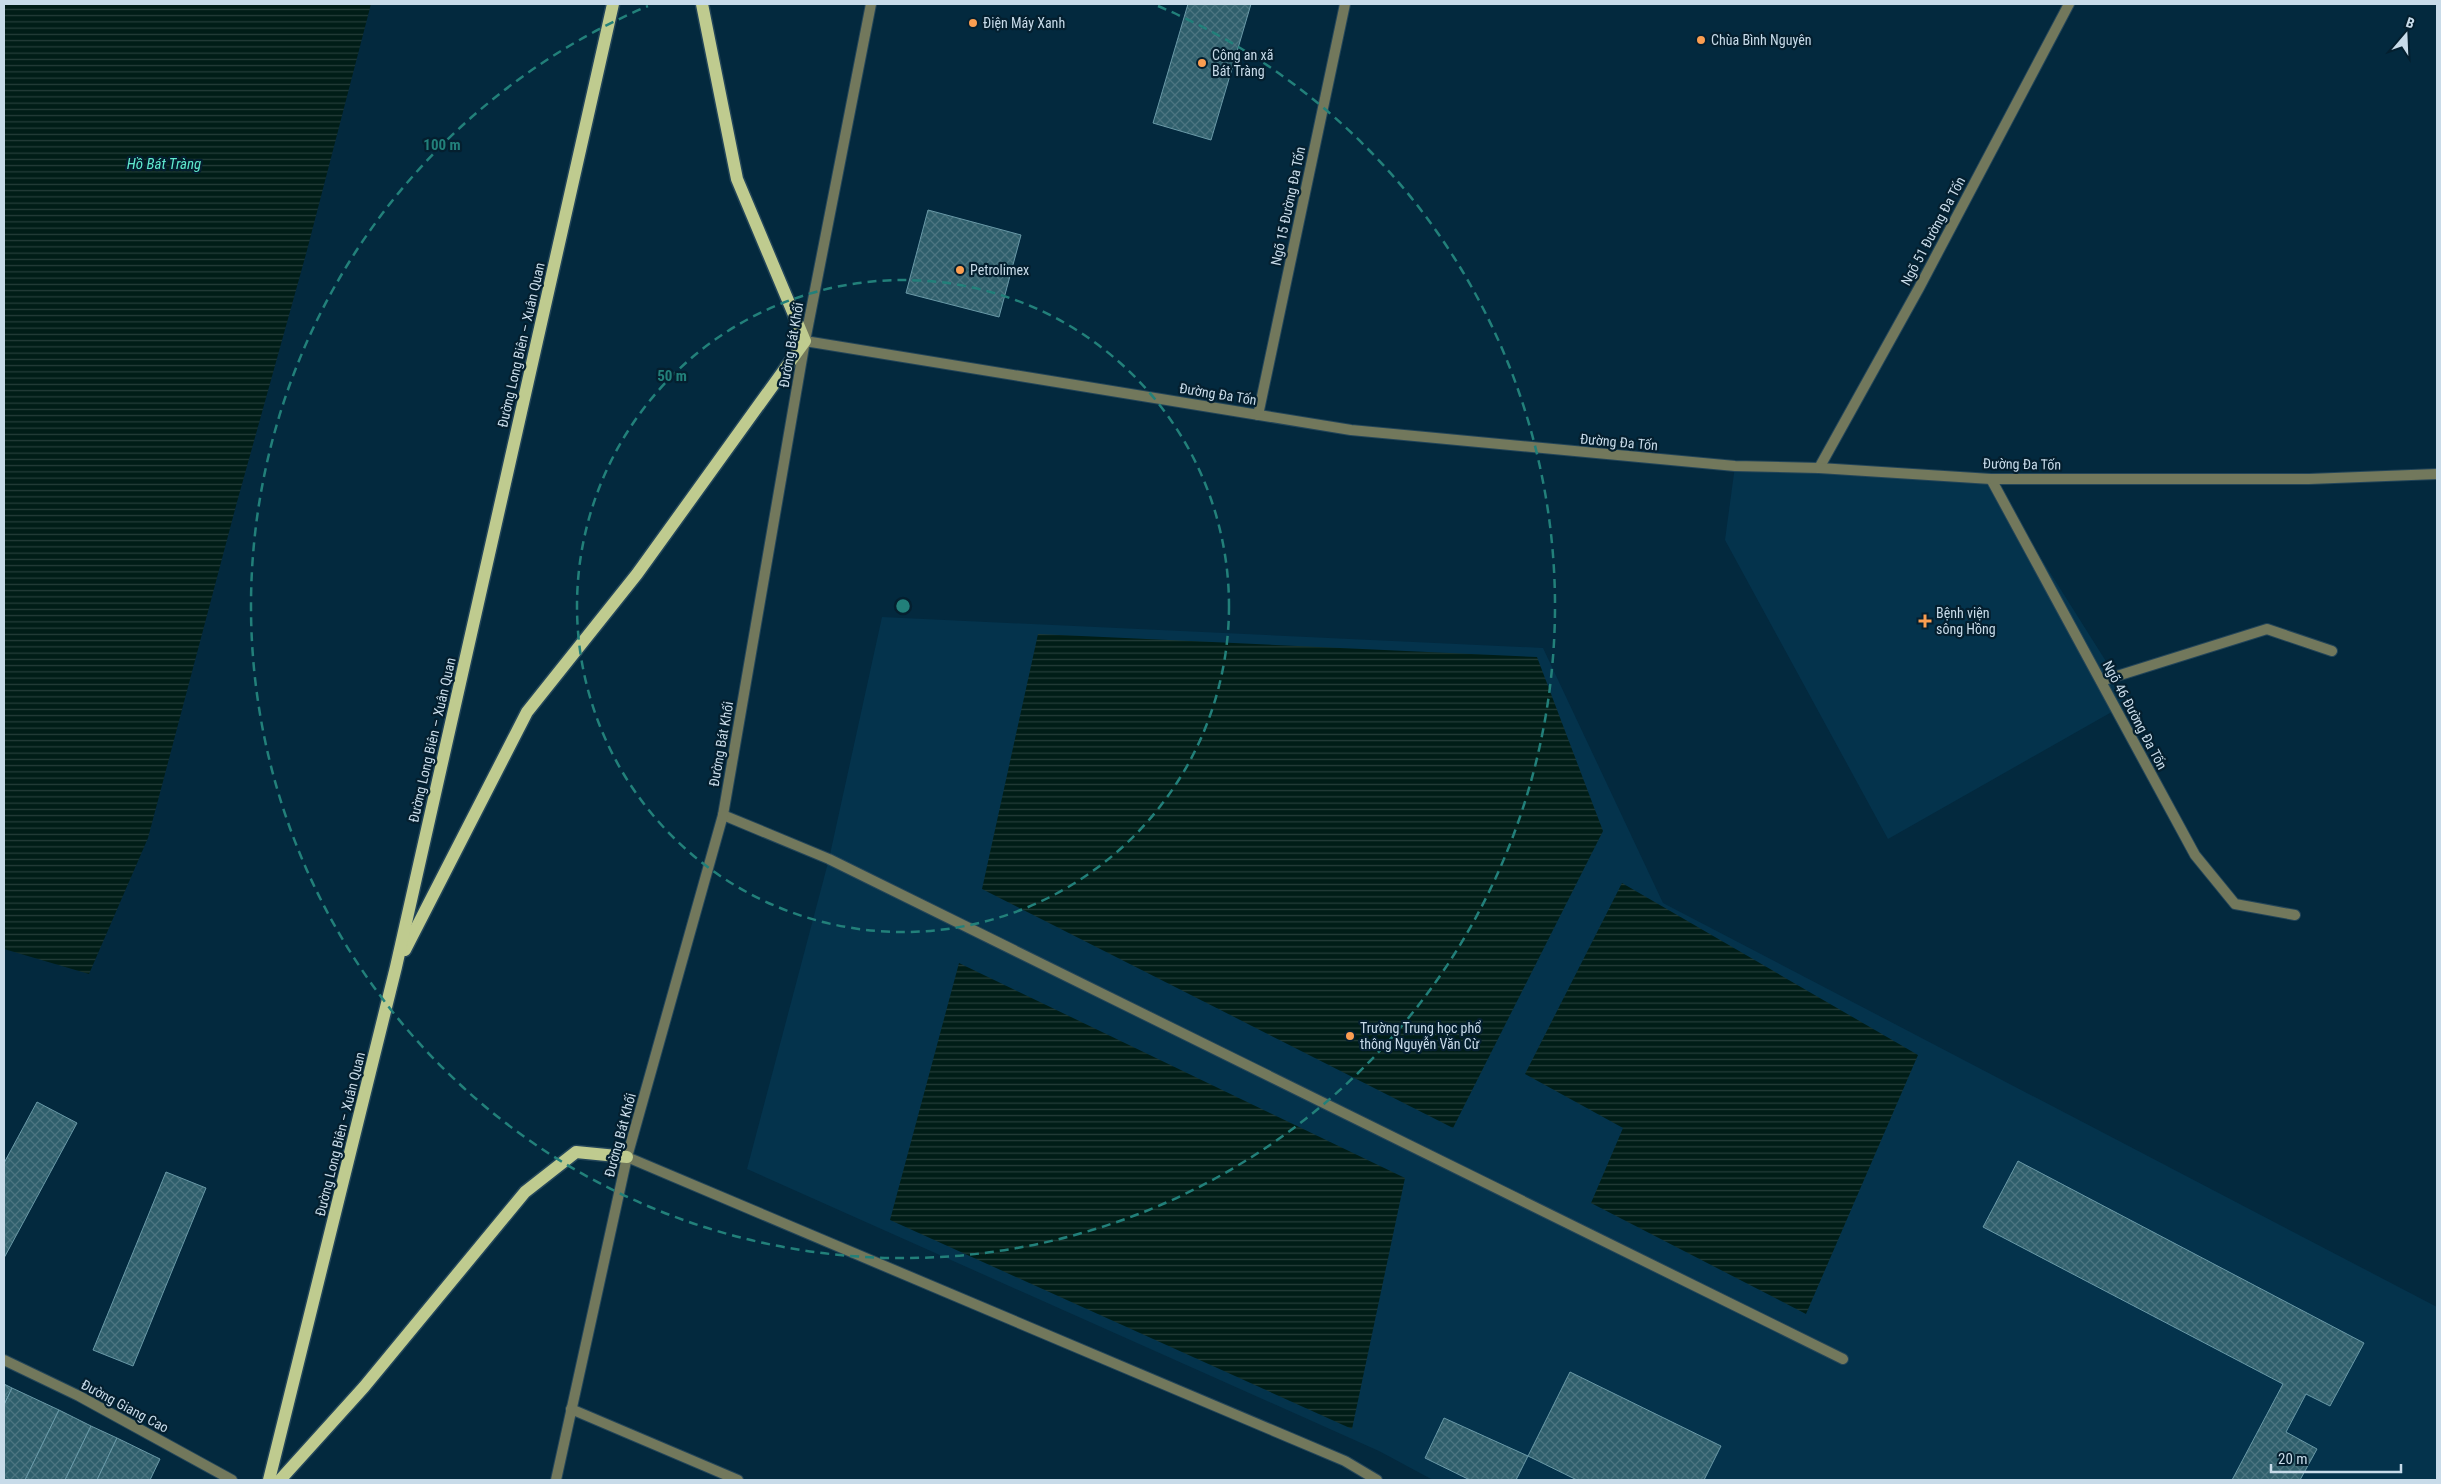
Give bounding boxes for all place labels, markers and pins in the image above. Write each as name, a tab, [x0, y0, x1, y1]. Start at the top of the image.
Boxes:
place label: Điện Máy Xanh	[983, 15, 1065, 31]
marker: Điện Máy Xanh	[967, 17, 979, 29]
place label: Chùa Bình Nguyên	[1711, 32, 1812, 48]
marker: Chùa Bình Nguyên	[1695, 34, 1707, 46]
place label: Công an xã Bát Tràng	[1212, 47, 1273, 79]
marker: Công an xã Bát Tràng	[1196, 57, 1208, 69]
place label: Petrolimex	[970, 262, 1029, 278]
marker: Petrolimex	[954, 264, 966, 276]
centre of rings	[894, 597, 912, 615]
place label: Bệnh viện sông Hồng	[1936, 605, 1996, 637]
marker: Bệnh viện sông Hồng	[1918, 614, 1932, 628]
place label: Trường Trung học phổ thông Nguyễn Văn Cừ	[1360, 1020, 1481, 1052]
marker: Trường Trung học phổ thông Nguyễn Văn Cừ	[1344, 1030, 1356, 1042]

